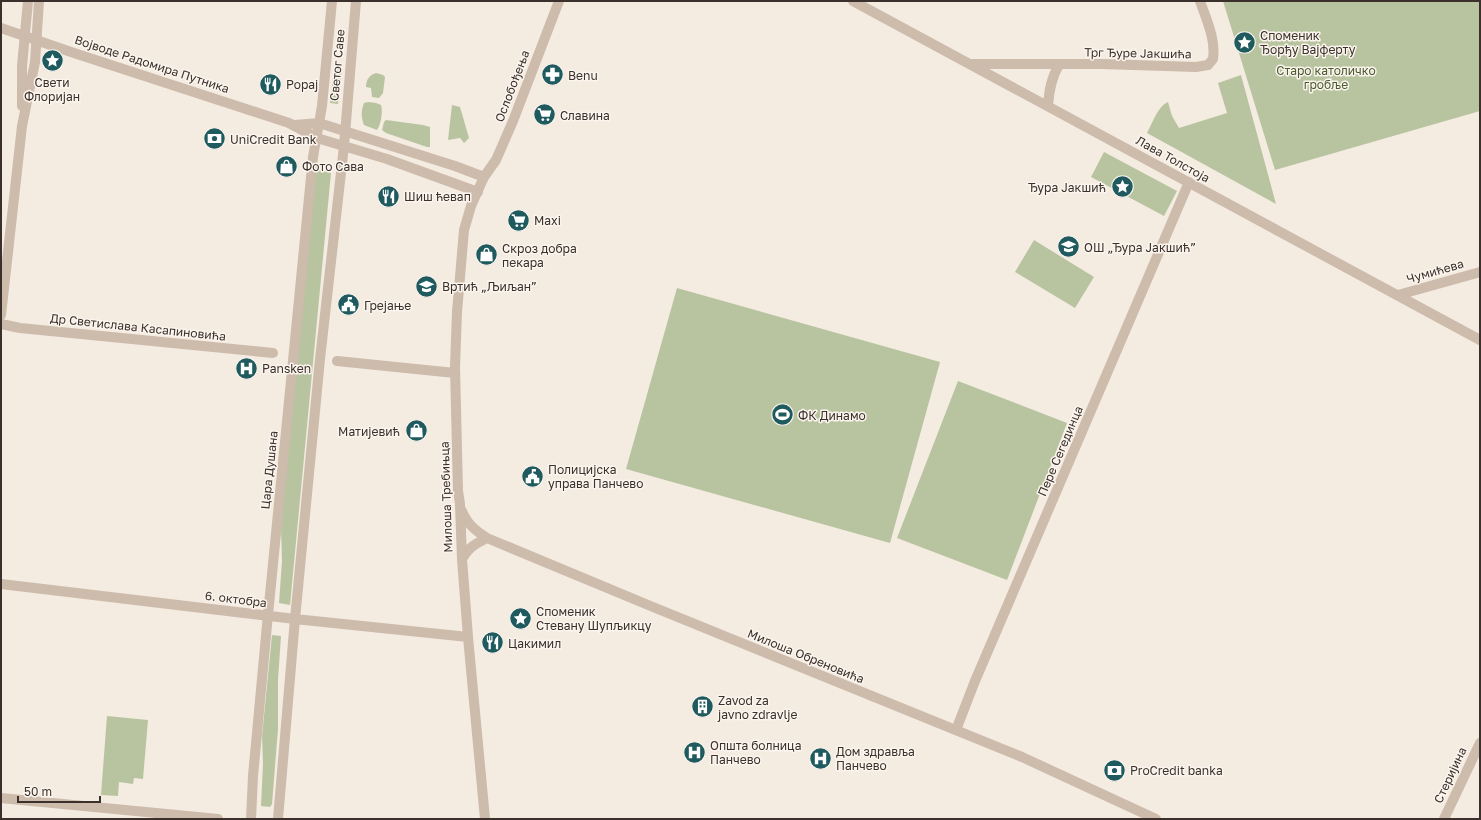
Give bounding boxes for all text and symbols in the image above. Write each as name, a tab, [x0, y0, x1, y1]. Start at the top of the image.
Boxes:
street label: Светог Саве	[326, 28, 348, 101]
place label: Споменик Ђорђу Вајферту	[1260, 28, 1356, 57]
place icon: Споменик Ђорђу Вајферту	[1232, 29, 1258, 55]
street label: Војводе Радомира Путника	[73, 32, 231, 96]
street label: Трг Ђуре Јакшића	[1084, 45, 1192, 61]
place icon: Свети Флоријан	[39, 48, 65, 74]
street label: Ослобођења	[491, 48, 533, 124]
pharmacy icon: Benu	[540, 62, 566, 88]
park label: Старо католичко гробље	[1276, 63, 1376, 92]
place label: Benu	[568, 68, 598, 83]
restaurant icon: Popaj	[257, 71, 283, 97]
place label: Свети Флоријан	[24, 75, 80, 104]
place label: Popaj	[286, 77, 318, 92]
supermarket icon: Славина	[531, 102, 557, 128]
place label: Славина	[560, 108, 610, 123]
bank icon: UniCredit Bank	[201, 126, 227, 152]
place label: UniCredit Bank	[230, 132, 317, 147]
street label: Лава Толстоја	[1134, 133, 1212, 185]
shop icon: Фото Сава	[273, 153, 299, 179]
place label: Фото Сава	[302, 159, 364, 174]
place icon: Ђура Јакшић	[1109, 174, 1135, 200]
place label: Ђура Јакшић	[1028, 180, 1106, 195]
restaurant icon: Шиш ћевап	[376, 183, 402, 209]
place label: Шиш ћевап	[404, 189, 471, 204]
supermarket icon: Maxi	[505, 207, 531, 233]
place label: Maxi	[534, 213, 561, 228]
school or university icon: ОШ „Ђура Јакшић”	[1056, 234, 1082, 260]
place label: ОШ „Ђура Јакшић”	[1084, 240, 1196, 255]
place label: Скроз добра пекара	[502, 241, 577, 270]
shop icon: Скроз добра пекара	[474, 242, 500, 268]
street label: Чумићева	[1405, 256, 1465, 286]
school or university icon: Вртић „Љиљан”	[414, 273, 440, 299]
place label: Вртић „Љиљан”	[442, 279, 537, 294]
public building icon: Грејање	[335, 292, 361, 318]
place label: Грејање	[364, 298, 411, 313]
street label: Др Светислава Касапиновића	[49, 310, 227, 344]
hospital icon: Pansken	[234, 355, 260, 381]
place label: Pansken	[262, 361, 311, 376]
sports icon: ФК Динамо	[770, 402, 796, 428]
street label: Пере Сегединца	[1034, 403, 1086, 499]
place label: ФК Динамо	[798, 408, 866, 423]
shop icon: Матијевић	[403, 418, 429, 444]
place label: Матијевић	[338, 424, 400, 439]
street label: Цара Душана	[257, 430, 281, 510]
street label: Милоша Требињца	[437, 441, 455, 553]
place label: Полицијска управа Панчево	[548, 462, 643, 491]
public building icon: Полицијска управа Панчево	[520, 463, 546, 489]
street label: 6. октобра	[204, 588, 268, 610]
place label: Споменик Стевану Шупљикцу	[536, 604, 652, 633]
place icon: Споменик Стевану Шупљикцу	[507, 605, 533, 631]
street label: Милоша Обреновића	[745, 626, 867, 686]
restaurant icon: Цакимил	[480, 630, 506, 656]
place label: Цакимил	[508, 636, 561, 651]
place label: Zavod za javno zdravlje	[717, 693, 797, 722]
building icon: Zavod za javno zdravlje	[689, 694, 715, 720]
place label: Општа болница Панчево	[710, 738, 801, 767]
hospital icon: Општа болница Панчево	[681, 739, 707, 765]
place label: Дом здравља Панчево	[836, 744, 915, 773]
hospital icon: Дом здравља Панчево	[808, 745, 834, 771]
street label: Стеријина	[1430, 745, 1470, 805]
bank icon: ProCredit banka	[1102, 757, 1128, 783]
place label: ProCredit banka	[1130, 763, 1223, 778]
scale bar	[18, 778, 100, 804]
text: 50 m	[24, 784, 52, 799]

